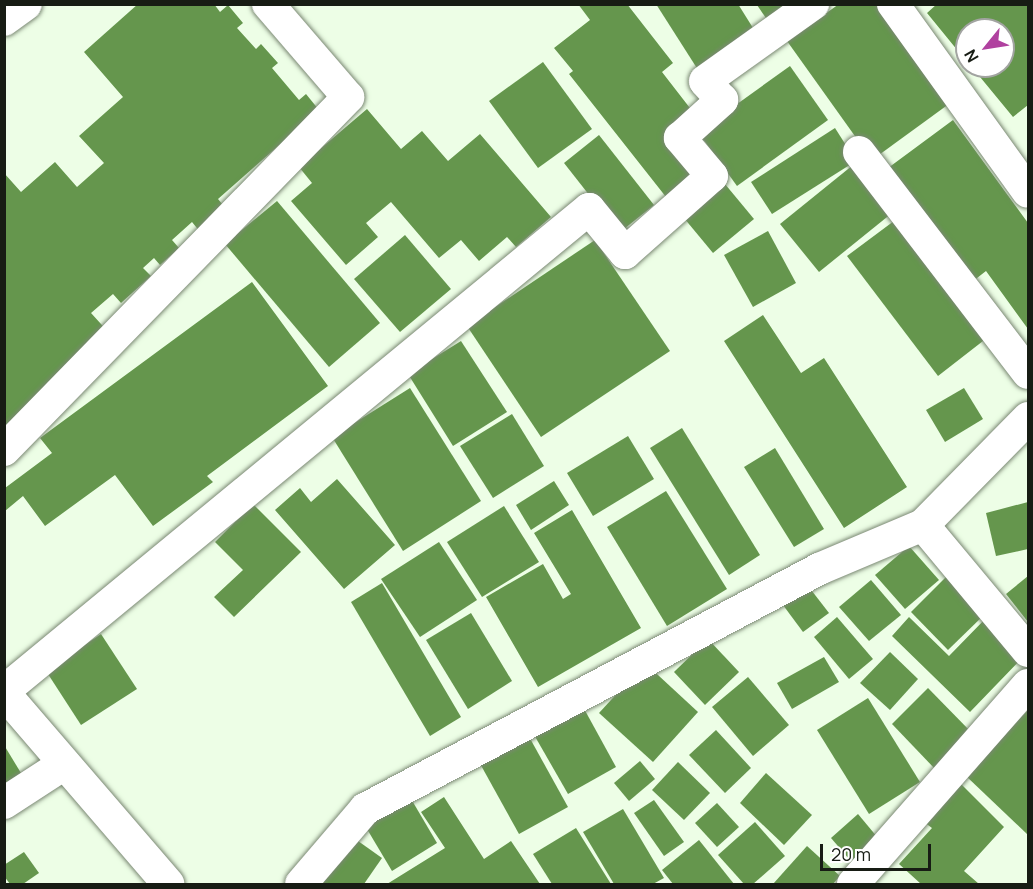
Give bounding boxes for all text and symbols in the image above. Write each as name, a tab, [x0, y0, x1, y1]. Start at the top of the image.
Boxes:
north arrow	[955, 18, 1015, 78]
text: N	[959, 46, 984, 66]
scale bar	[823, 832, 934, 870]
text: 20 m	[831, 842, 871, 866]

